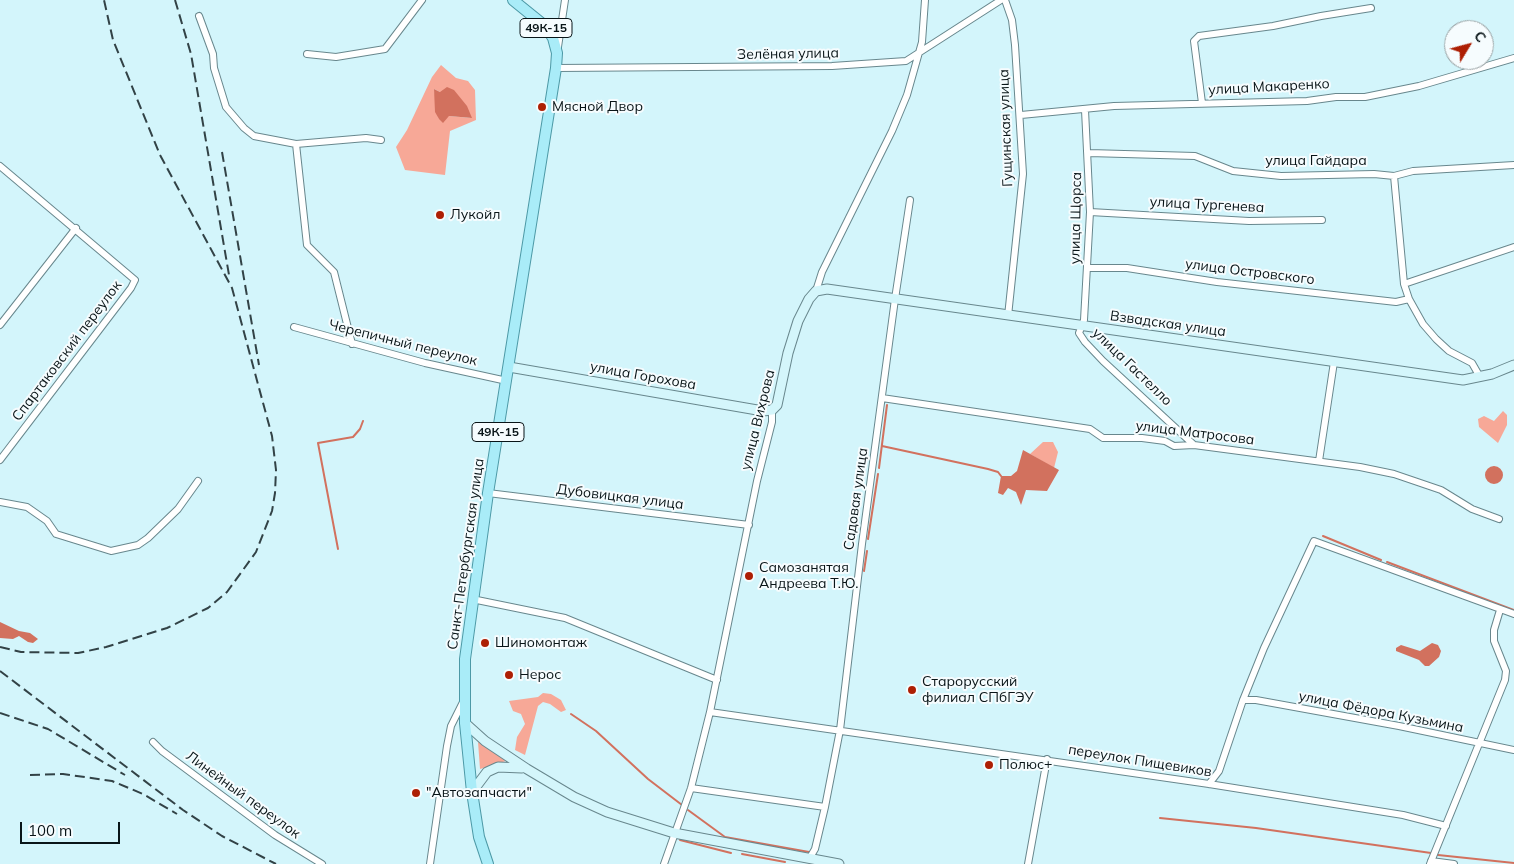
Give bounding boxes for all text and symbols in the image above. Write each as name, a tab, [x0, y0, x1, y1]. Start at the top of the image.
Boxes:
road number: 49К-15	[520, 18, 572, 38]
north arrow	[1444, 20, 1494, 70]
text: С	[1470, 27, 1490, 46]
street label: Зелёная улица	[737, 45, 839, 63]
street label: Гущинская улица	[996, 69, 1016, 187]
street label: улица Макаренко	[1208, 75, 1330, 99]
place label: Мясной Двор	[552, 99, 643, 115]
marker: Мясной Двор	[536, 101, 548, 113]
street label: улица Гайдара	[1265, 153, 1367, 169]
street label: улица Щорса	[1067, 172, 1085, 264]
street label: улица Тургенева	[1149, 194, 1265, 216]
place label: Лукойл	[450, 207, 500, 223]
marker: Лукойл	[434, 209, 446, 221]
street label: улица Островского	[1184, 256, 1316, 288]
street label: Спартаковский переулок	[9, 277, 125, 425]
street label: Взвадская улица	[1109, 308, 1227, 340]
street label: Черепичный переулок	[327, 316, 479, 370]
street label: улица Гастелло	[1089, 325, 1175, 409]
street label: улица Горохова	[589, 358, 697, 394]
street label: улица Вихрова	[737, 368, 779, 472]
street label: улица Матросова	[1135, 417, 1255, 449]
road number: 49К-15	[472, 422, 524, 442]
street label: Садовая улица	[841, 447, 871, 551]
street label: Санкт-Петербургская улица	[444, 457, 488, 651]
street label: Дубовицкая улица	[556, 481, 684, 513]
place label: Самозанятая Андреева Т.Ю.	[759, 560, 858, 592]
marker: Самозанятая Андреева Т.Ю.	[743, 570, 755, 582]
place label: Шиномонтаж	[495, 635, 587, 651]
marker: Шиномонтаж	[479, 637, 491, 649]
place label: Нерос	[519, 667, 561, 683]
marker: Нерос	[503, 669, 515, 681]
place label: Старорусский филиал СПбГЭУ	[922, 674, 1034, 706]
marker: Старорусский филиал СПбГЭУ	[906, 684, 918, 696]
street label: улица Фёдора Кузьмина	[1297, 688, 1465, 736]
street label: переулок Пищевиков	[1067, 741, 1213, 781]
street label: Линейный переулок	[182, 748, 304, 842]
place label: Полюс+	[999, 757, 1052, 773]
marker: Полюс+	[983, 759, 995, 771]
place label: "Автозапчасти"	[426, 785, 532, 801]
marker: "Автозапчасти"	[410, 787, 422, 799]
scale bar	[22, 812, 122, 844]
text: 100 m	[28, 821, 72, 840]

